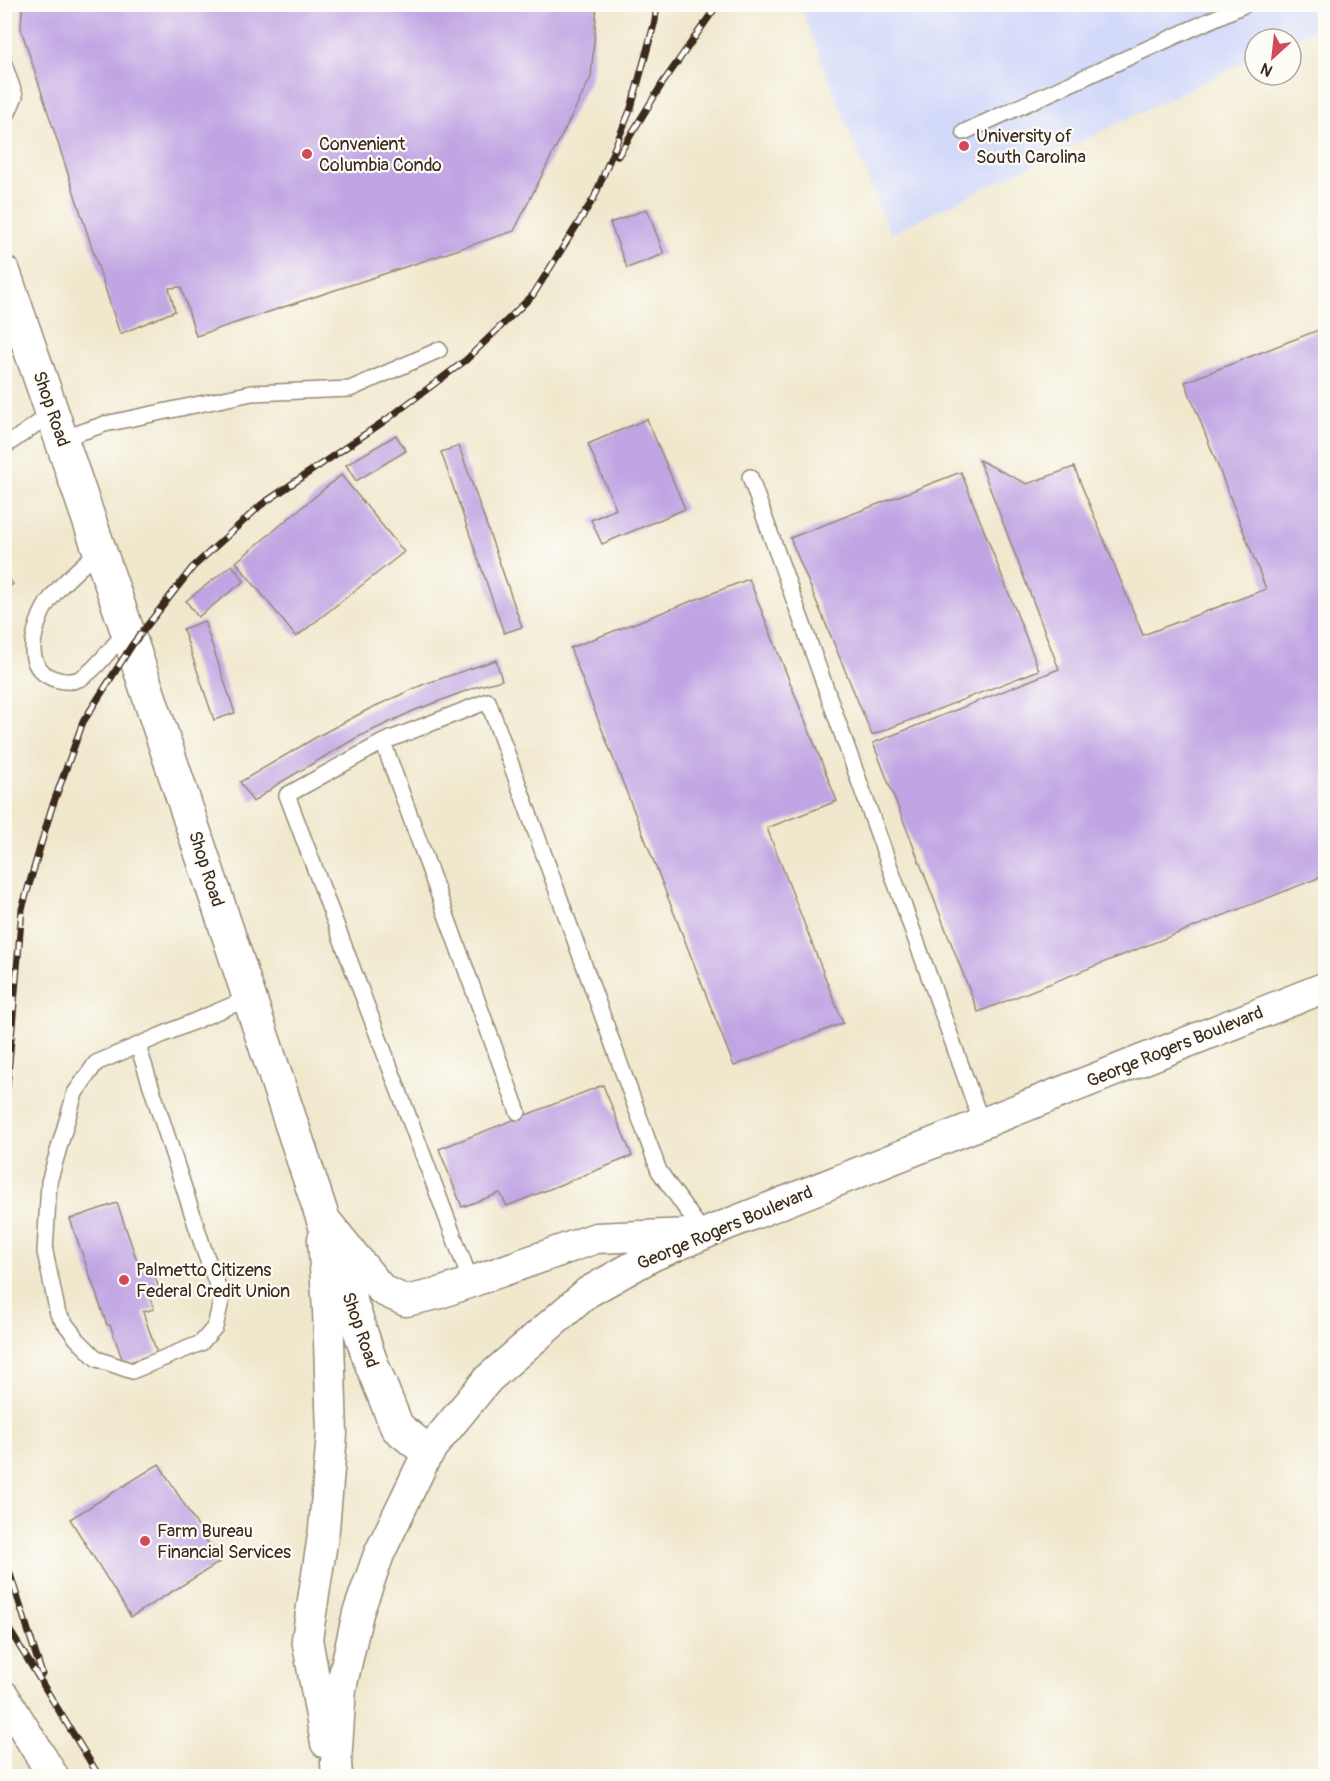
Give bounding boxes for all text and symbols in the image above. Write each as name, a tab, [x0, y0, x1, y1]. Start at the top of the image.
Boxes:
north arrow	[1243, 27, 1303, 87]
text: N	[1257, 58, 1276, 81]
place label: University of South Carolina	[976, 125, 1086, 169]
place label: Convenient Columbia Condo	[319, 133, 442, 177]
marker: University of South Carolina	[957, 139, 971, 153]
marker: Convenient Columbia Condo	[300, 147, 314, 161]
street label: Shop Road	[27, 368, 75, 450]
street label: Shop Road	[183, 828, 229, 910]
street label: George Rogers Boulevard	[1083, 1001, 1267, 1093]
street label: George Rogers Boulevard	[634, 1181, 816, 1275]
place label: Palmetto Citizens Federal Credit Union	[136, 1259, 290, 1303]
marker: Palmetto Citizens Federal Credit Union	[117, 1273, 131, 1287]
street label: Shop Road	[336, 1289, 384, 1371]
place label: Farm Bureau Financial Services	[157, 1520, 291, 1564]
marker: Farm Bureau Financial Services	[138, 1534, 152, 1548]

